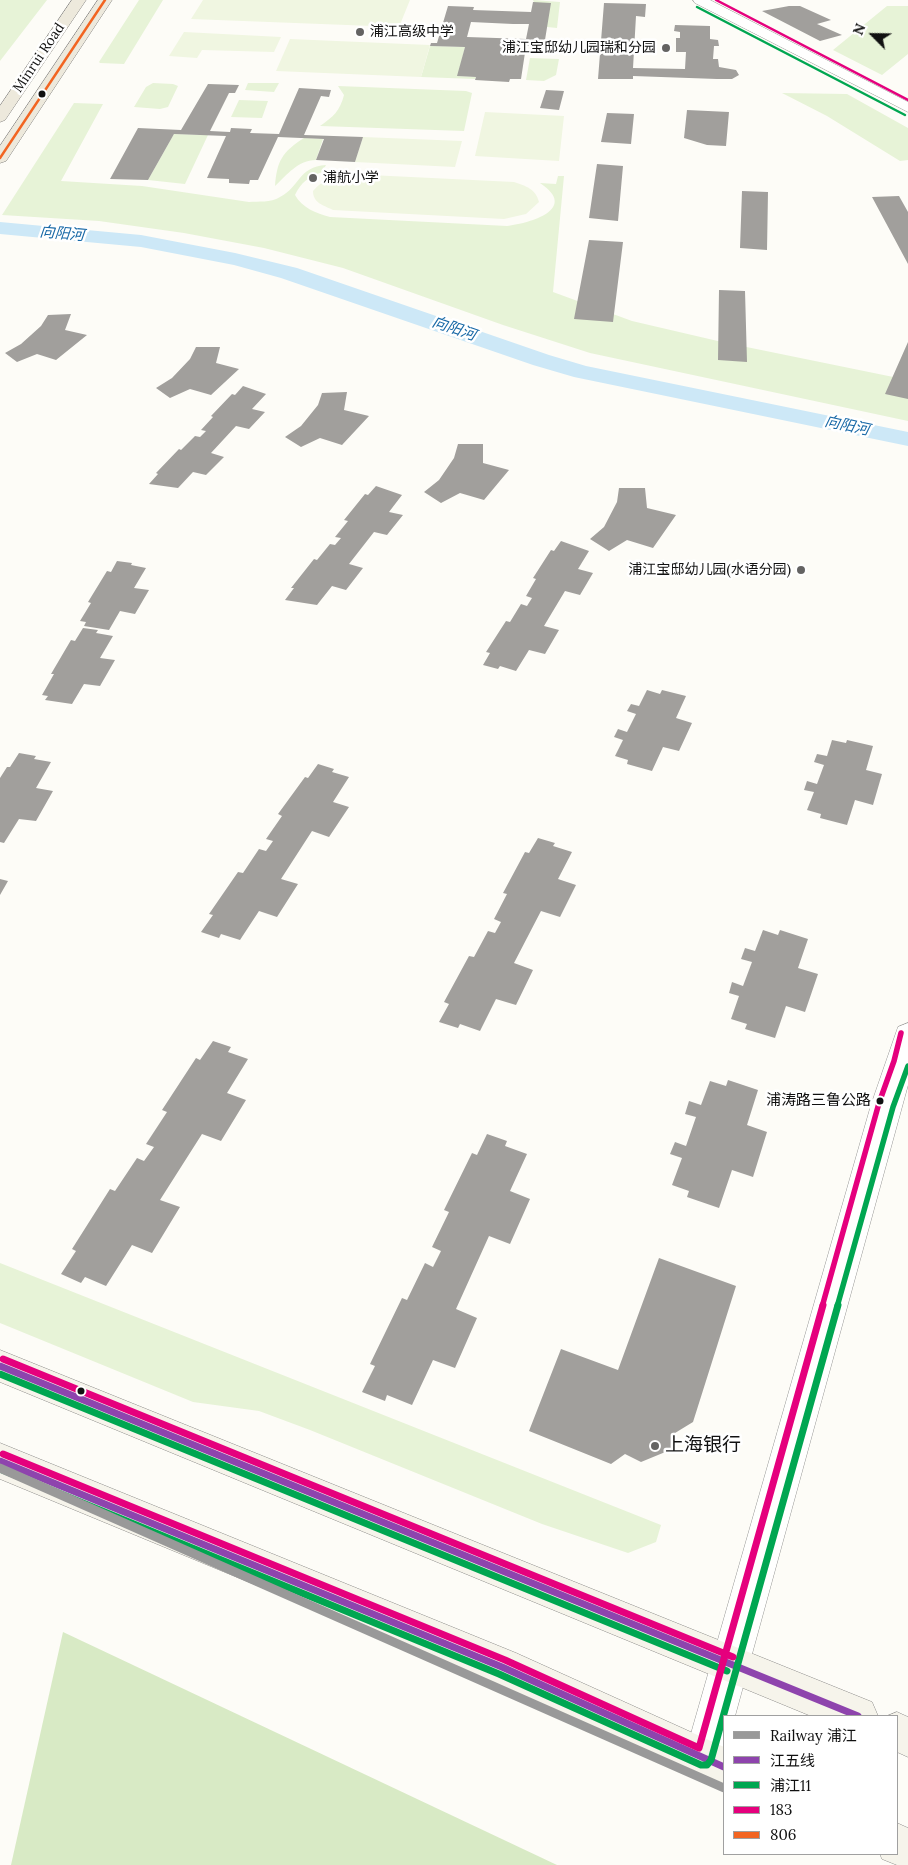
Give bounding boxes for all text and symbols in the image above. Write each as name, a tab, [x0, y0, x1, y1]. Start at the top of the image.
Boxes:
north arrow	[848, 10, 898, 60]
street label: Minrui Road	[10, 20, 68, 96]
text: N	[849, 21, 870, 38]
place label: 浦江高级中学	[370, 24, 454, 40]
marker: 浦江高级中学	[354, 26, 366, 38]
place label: 浦江宝邸幼儿园瑞和分园	[502, 40, 656, 56]
marker: 浦江宝邸幼儿园瑞和分园	[660, 42, 672, 54]
unlabelled marker	[37, 89, 47, 99]
place label: 浦航小学	[323, 170, 379, 186]
marker: 浦航小学	[307, 172, 319, 184]
water label: 向阳河	[39, 223, 85, 245]
water label: 向阳河	[430, 313, 478, 345]
water label: 向阳河	[823, 413, 871, 439]
place label: 浦江宝邸幼儿园(水语分园)	[628, 562, 791, 578]
marker: 浦江宝邸幼儿园(水语分园)	[795, 564, 807, 576]
place label: 浦涛路三鲁公路	[766, 1092, 871, 1110]
marker: 浦涛路三鲁公路	[875, 1096, 885, 1106]
unlabelled marker	[76, 1386, 86, 1396]
place label: 上海银行	[665, 1435, 741, 1457]
marker: 上海银行	[649, 1440, 661, 1452]
legend	[723, 1715, 898, 1855]
text: Railway 浦江	[770, 1726, 857, 1745]
text: 江五线	[770, 1751, 815, 1770]
text: 浦江11	[770, 1776, 811, 1795]
text: 183	[770, 1800, 792, 1819]
text: 806	[770, 1825, 796, 1844]

